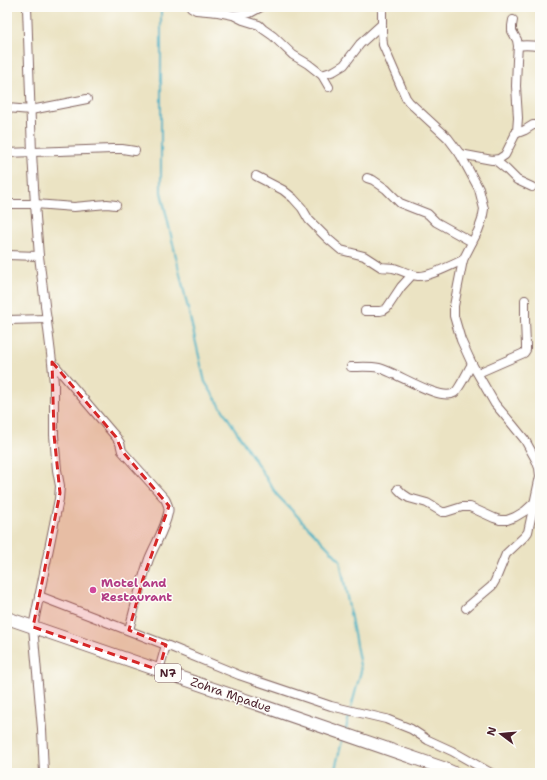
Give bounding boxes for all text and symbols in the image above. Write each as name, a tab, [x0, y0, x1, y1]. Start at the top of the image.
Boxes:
place label: Motel and Restaurant	[101, 575, 172, 605]
marker: Motel and Restaurant	[88, 585, 98, 595]
road number: N7	[155, 664, 181, 682]
street label: Zohra Mpadue	[189, 674, 274, 716]
north arrow	[481, 714, 521, 754]
text: N	[483, 725, 500, 738]

